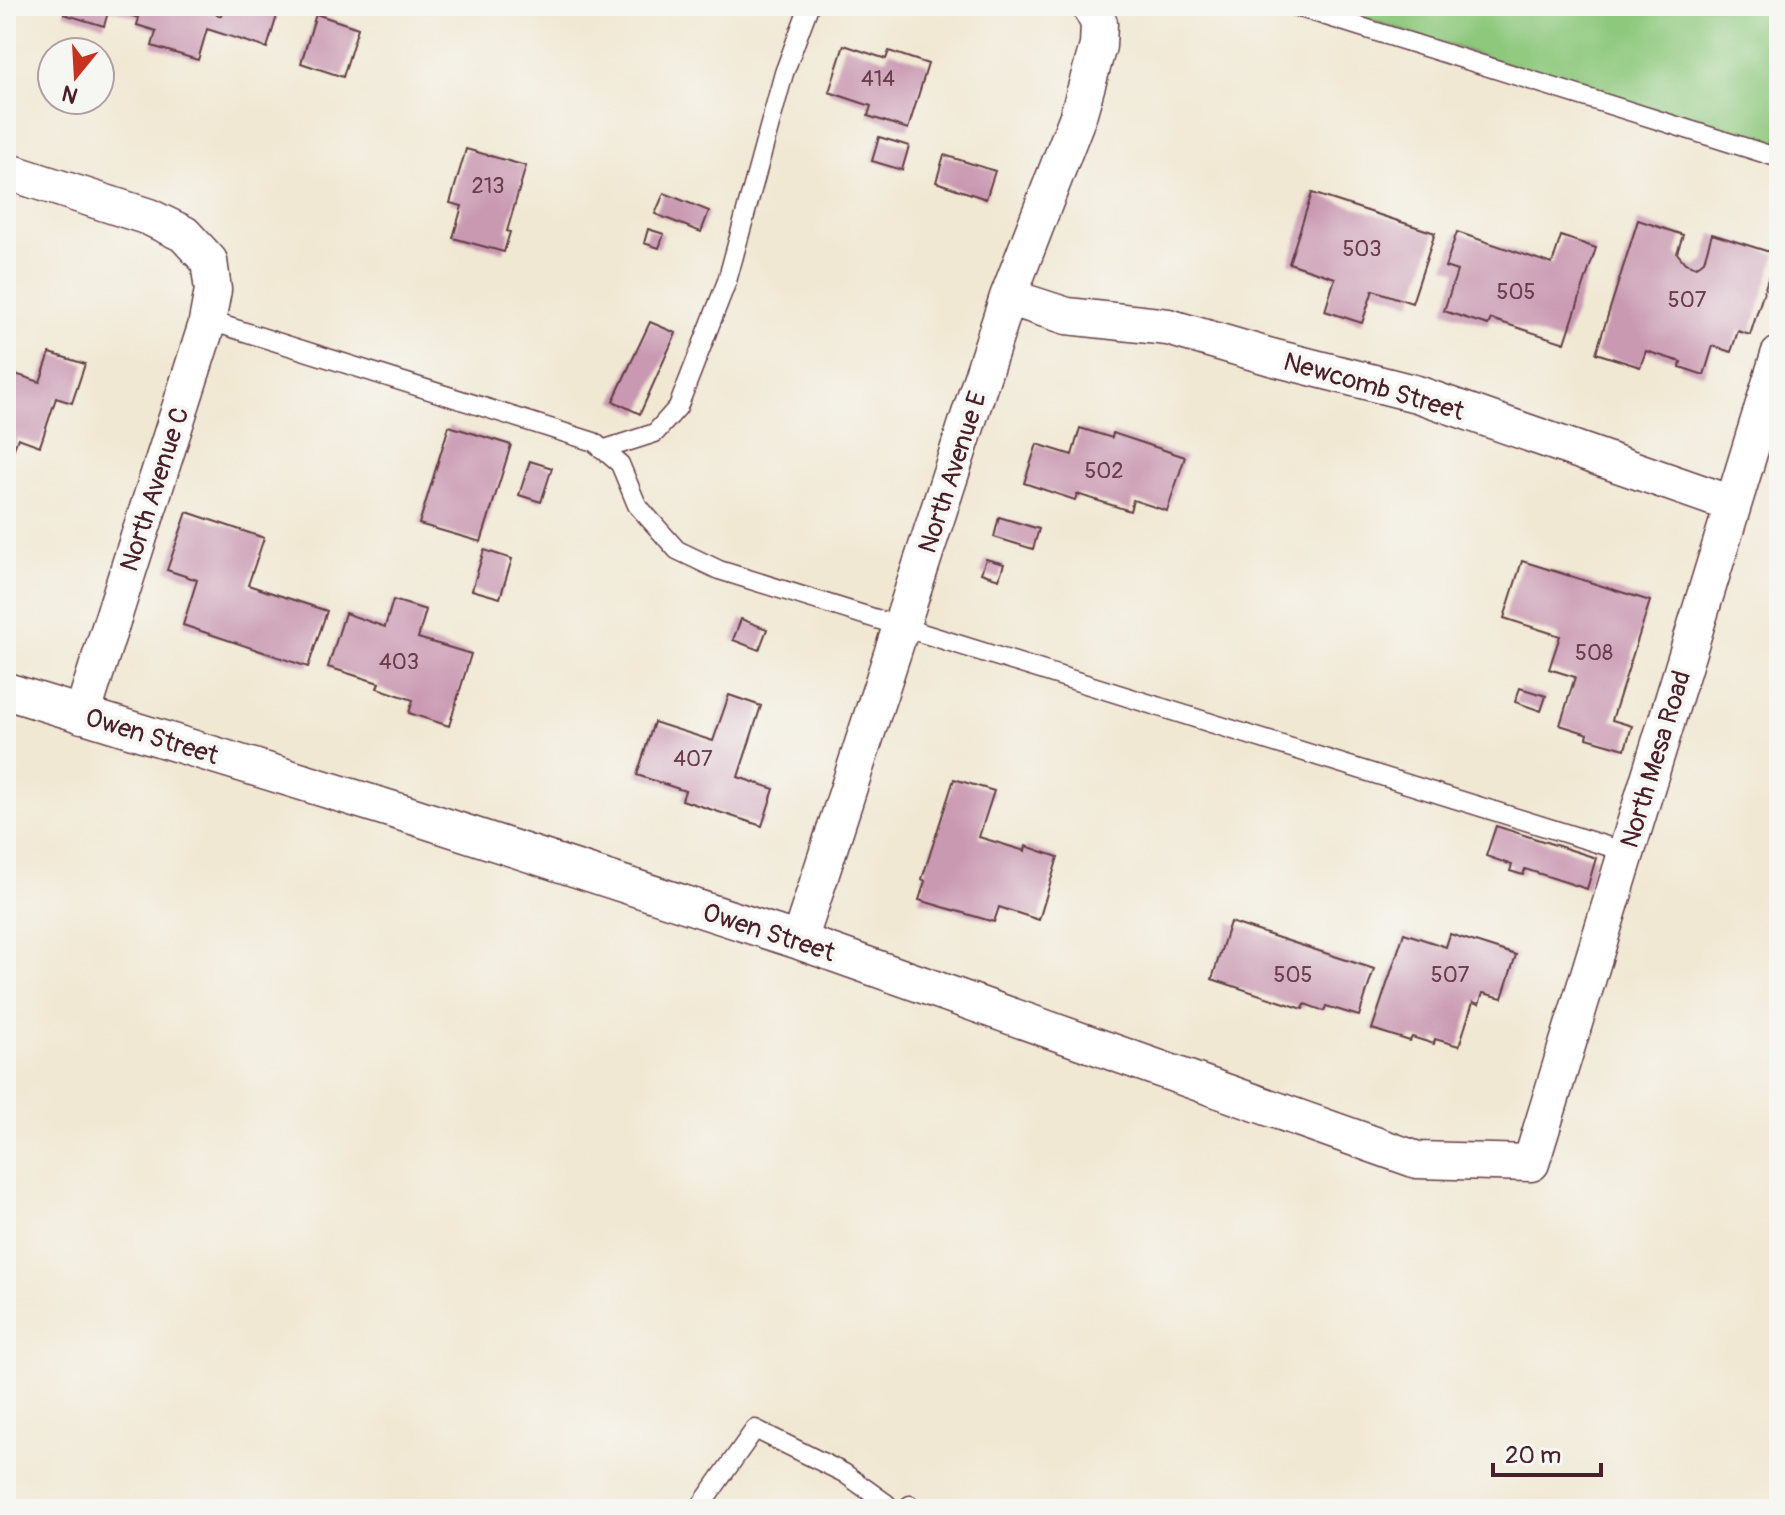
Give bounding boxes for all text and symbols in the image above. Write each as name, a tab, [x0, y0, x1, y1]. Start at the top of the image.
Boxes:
north arrow	[36, 36, 116, 116]
house number: 414	[861, 65, 895, 93]
text: N	[59, 78, 82, 110]
house number: 213	[471, 172, 505, 200]
house number: 503	[1342, 235, 1382, 263]
house number: 505	[1497, 278, 1535, 306]
house number: 507	[1668, 286, 1707, 314]
street label: Newcomb Street	[1280, 346, 1468, 428]
street label: North Avenue E	[912, 387, 994, 557]
street label: North Avenue C	[113, 403, 197, 575]
house number: 502	[1084, 457, 1124, 485]
house number: 508	[1575, 639, 1613, 667]
house number: 403	[379, 648, 419, 676]
street label: North Mesa Road	[1614, 667, 1698, 852]
street label: Owen Street	[81, 702, 222, 772]
house number: 407	[673, 745, 713, 773]
street label: Owen Street	[698, 897, 839, 970]
house number: 505	[1274, 961, 1312, 989]
house number: 507	[1431, 961, 1470, 989]
scale bar	[1493, 1427, 1601, 1477]
text: 20 m	[1505, 1441, 1561, 1470]

